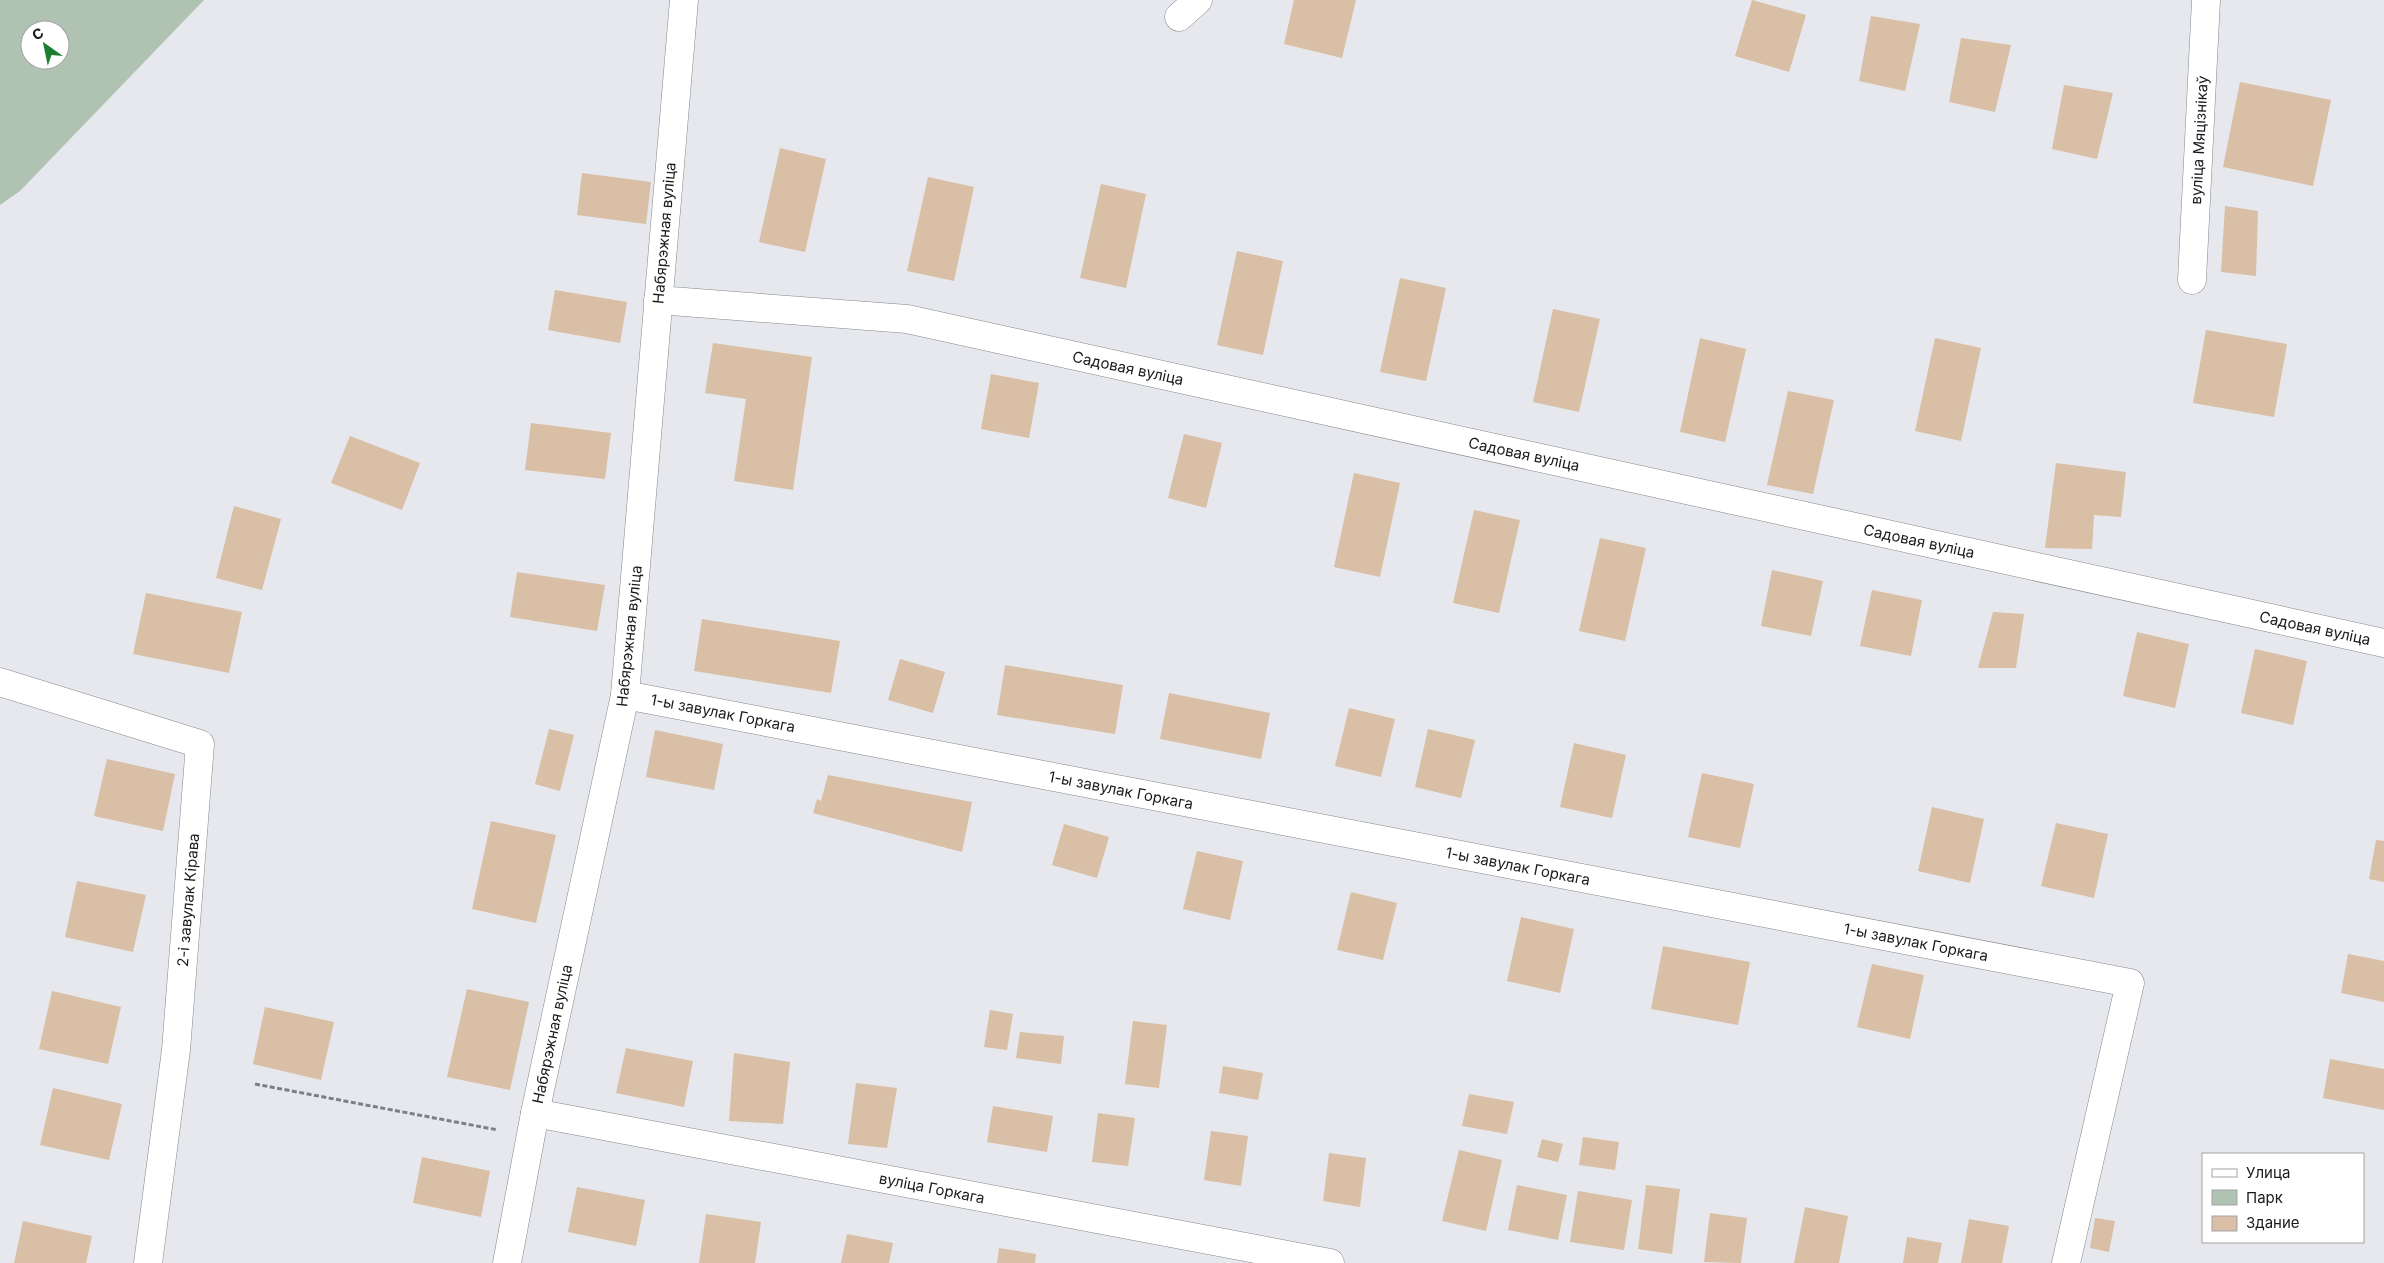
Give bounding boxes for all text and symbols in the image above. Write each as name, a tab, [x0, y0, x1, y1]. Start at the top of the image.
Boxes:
north arrow	[20, 20, 70, 70]
text: С	[29, 24, 47, 44]
street label: вуліца Мяцізнікаў	[2186, 74, 2212, 205]
street label: Набярэжная вуліца	[648, 161, 680, 305]
street label: Садовая вуліца	[1071, 347, 1185, 389]
street label: Садовая вуліца	[1467, 433, 1581, 475]
street label: Садовая вуліца	[1862, 520, 1976, 562]
street label: Набярэжная вуліца	[612, 564, 646, 708]
street label: Садовая вуліца	[2258, 607, 2372, 649]
street label: 1-ы завулак Горкага	[649, 690, 797, 736]
street label: 1-ы завулак Горкага	[1047, 767, 1195, 813]
street label: 2-і завулак Кірава	[173, 832, 203, 968]
street label: 1-ы завулак Горкага	[1444, 843, 1592, 889]
street label: 1-ы завулак Горкага	[1842, 919, 1990, 965]
street label: Набярэжная вуліца	[528, 963, 576, 1105]
legend	[2202, 1153, 2364, 1243]
text: Улица	[2246, 1163, 2290, 1182]
street label: вуліца Горкага	[878, 1168, 986, 1208]
text: Парк	[2246, 1188, 2283, 1207]
text: Здание	[2246, 1213, 2300, 1232]

